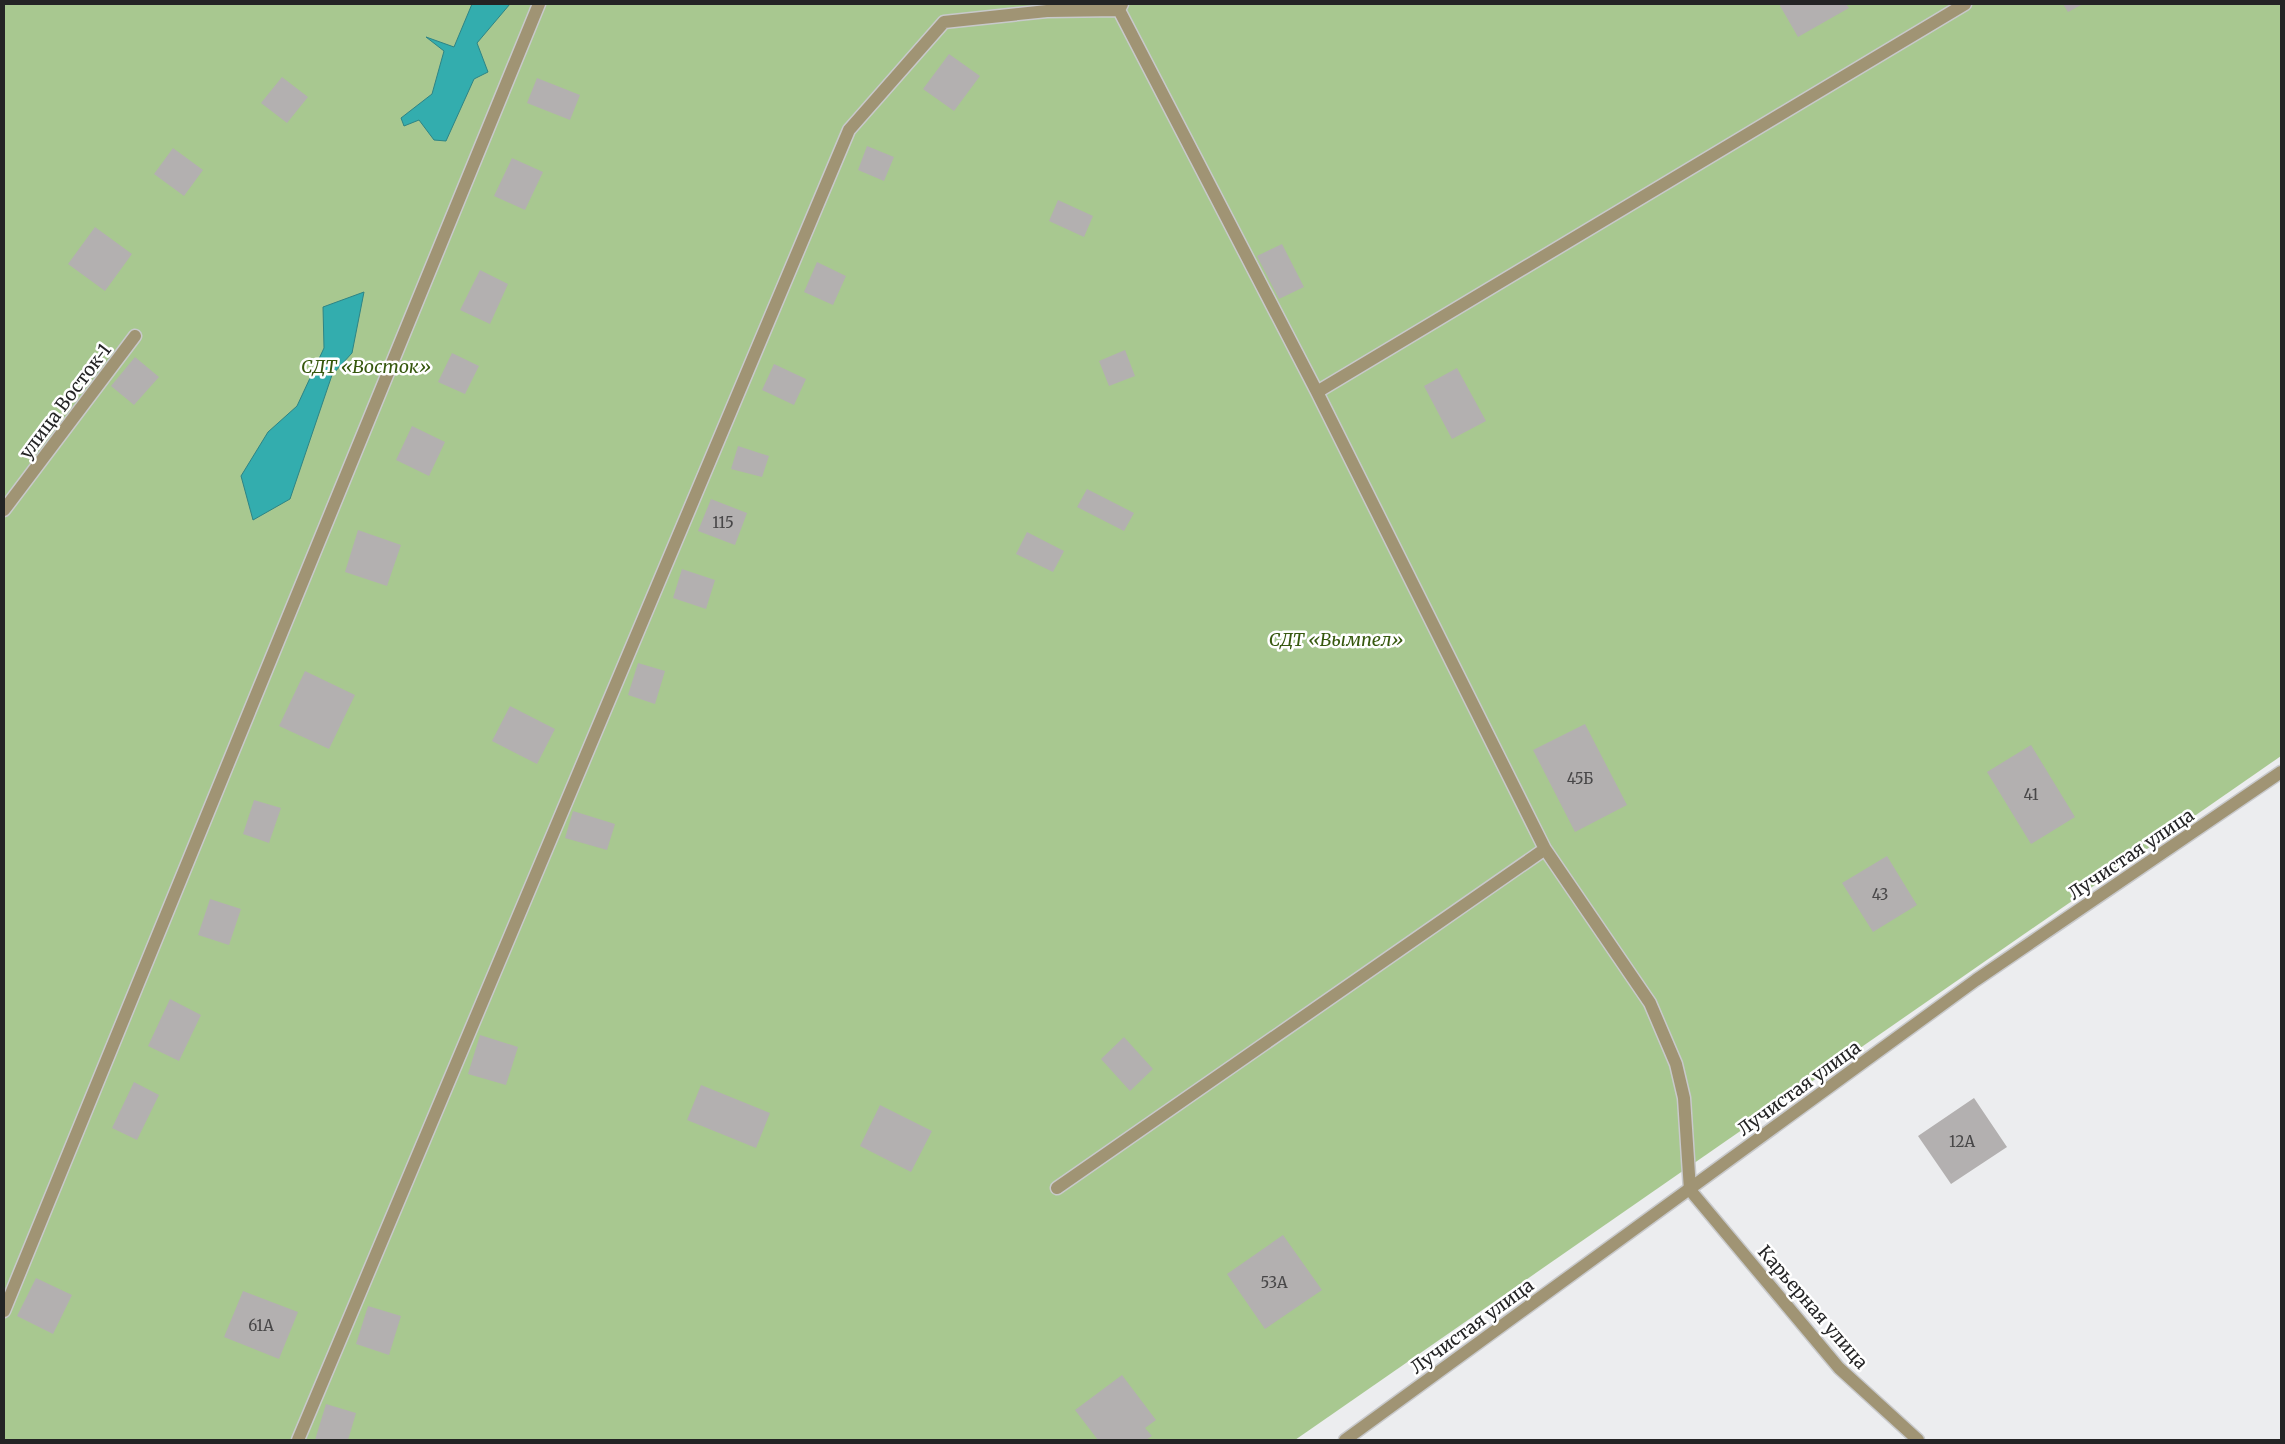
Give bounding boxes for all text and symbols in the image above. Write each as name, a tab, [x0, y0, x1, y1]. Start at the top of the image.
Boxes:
street label: улица Восток-1	[14, 339, 116, 463]
park label: СДТ «Восток»	[301, 355, 431, 378]
house number: 115	[712, 513, 734, 532]
park label: СДТ «Вымпел»	[1269, 628, 1403, 651]
house number: 45Б	[1567, 769, 1593, 788]
house number: 41	[2024, 785, 2039, 804]
street label: Лучистая улица	[2064, 803, 2199, 905]
house number: 43	[1872, 885, 1888, 904]
street label: Лучистая улица	[1733, 1035, 1865, 1140]
house number: 12А	[1949, 1132, 1976, 1151]
street label: Карьерная улица	[1753, 1241, 1873, 1374]
house number: 53А	[1261, 1273, 1288, 1292]
street label: Лучистая улица	[1406, 1273, 1538, 1378]
house number: 61А	[248, 1316, 274, 1335]

